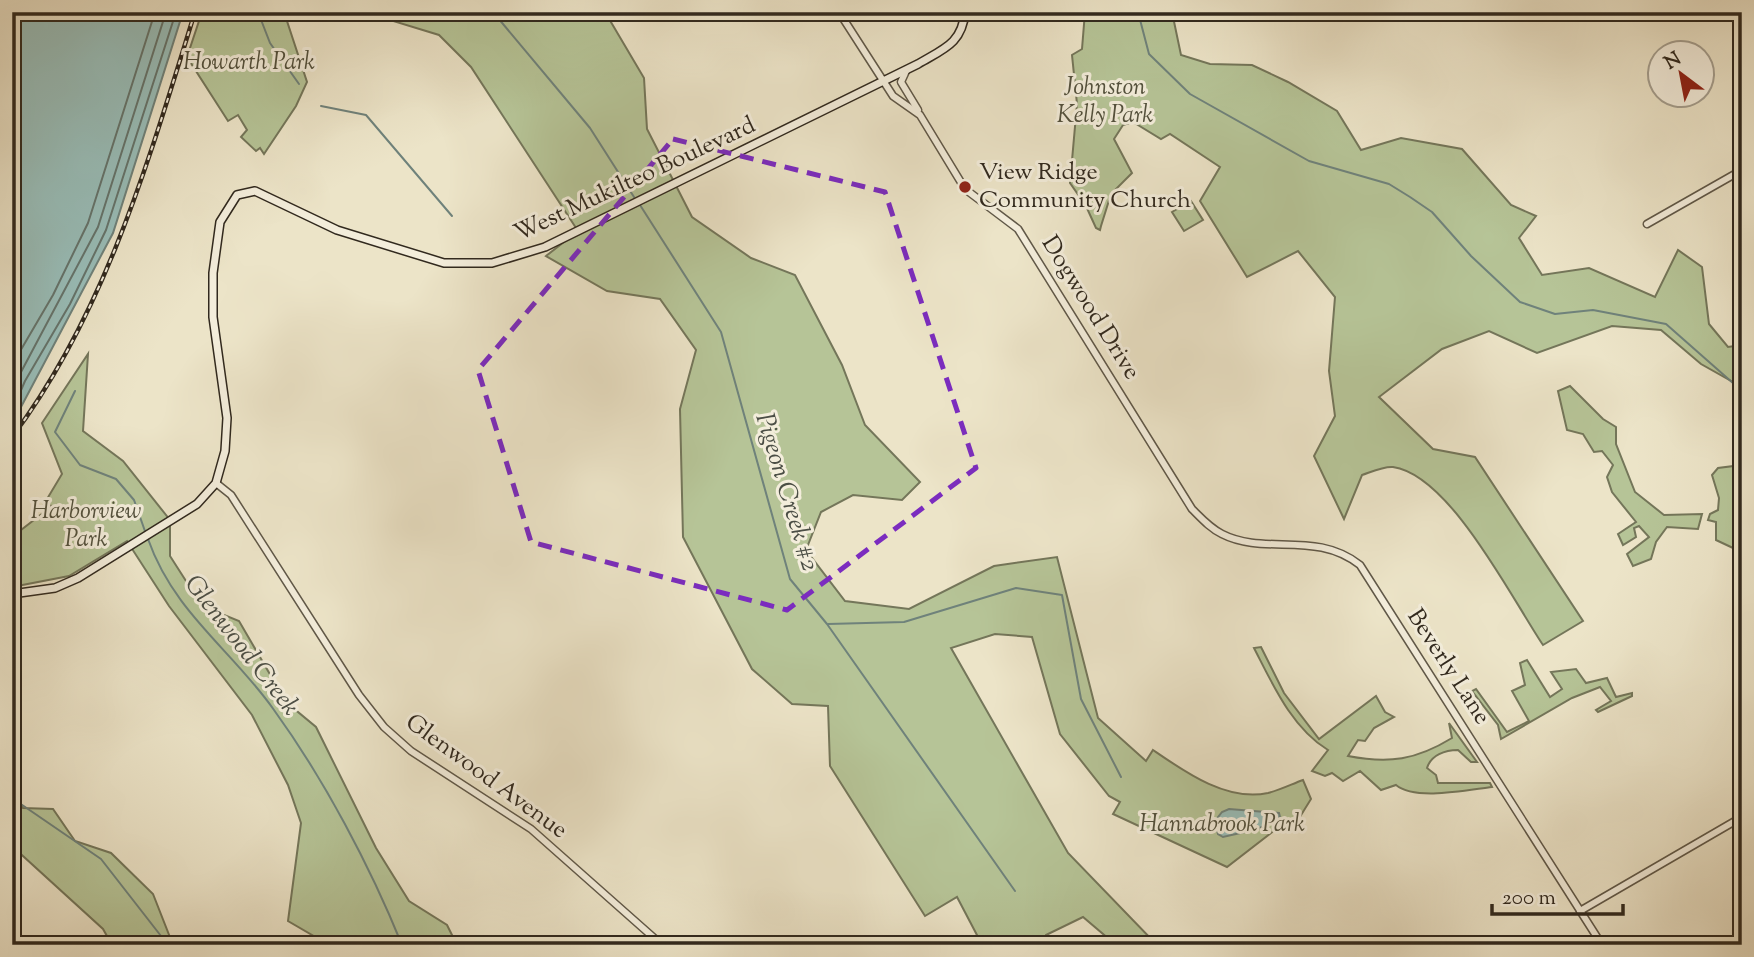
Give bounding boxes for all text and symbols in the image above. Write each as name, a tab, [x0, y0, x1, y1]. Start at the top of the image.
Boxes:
north arrow	[1646, 38, 1716, 108]
park label: Howarth Park	[183, 46, 315, 80]
text: N	[1660, 46, 1687, 77]
park label: Johnston Kelly Park	[1057, 71, 1153, 133]
street label: West Mukilteo Boulevard	[509, 109, 762, 251]
place label: View Ridge Community Church	[979, 156, 1191, 218]
marker: View Ridge Community Church	[957, 179, 973, 195]
street label: Dogwood Drive	[1032, 230, 1148, 386]
water label: Pigeon Creek #2	[744, 409, 828, 575]
park label: Harborview Park	[31, 495, 141, 557]
water label: Glenwood Creek	[174, 568, 308, 724]
street label: Beverly Lane	[1398, 602, 1498, 732]
street label: Glenwood Avenue	[398, 706, 574, 848]
park label: Hannabrook Park	[1139, 808, 1305, 842]
scale bar	[1492, 873, 1623, 917]
text: 200 m	[1502, 884, 1556, 914]

